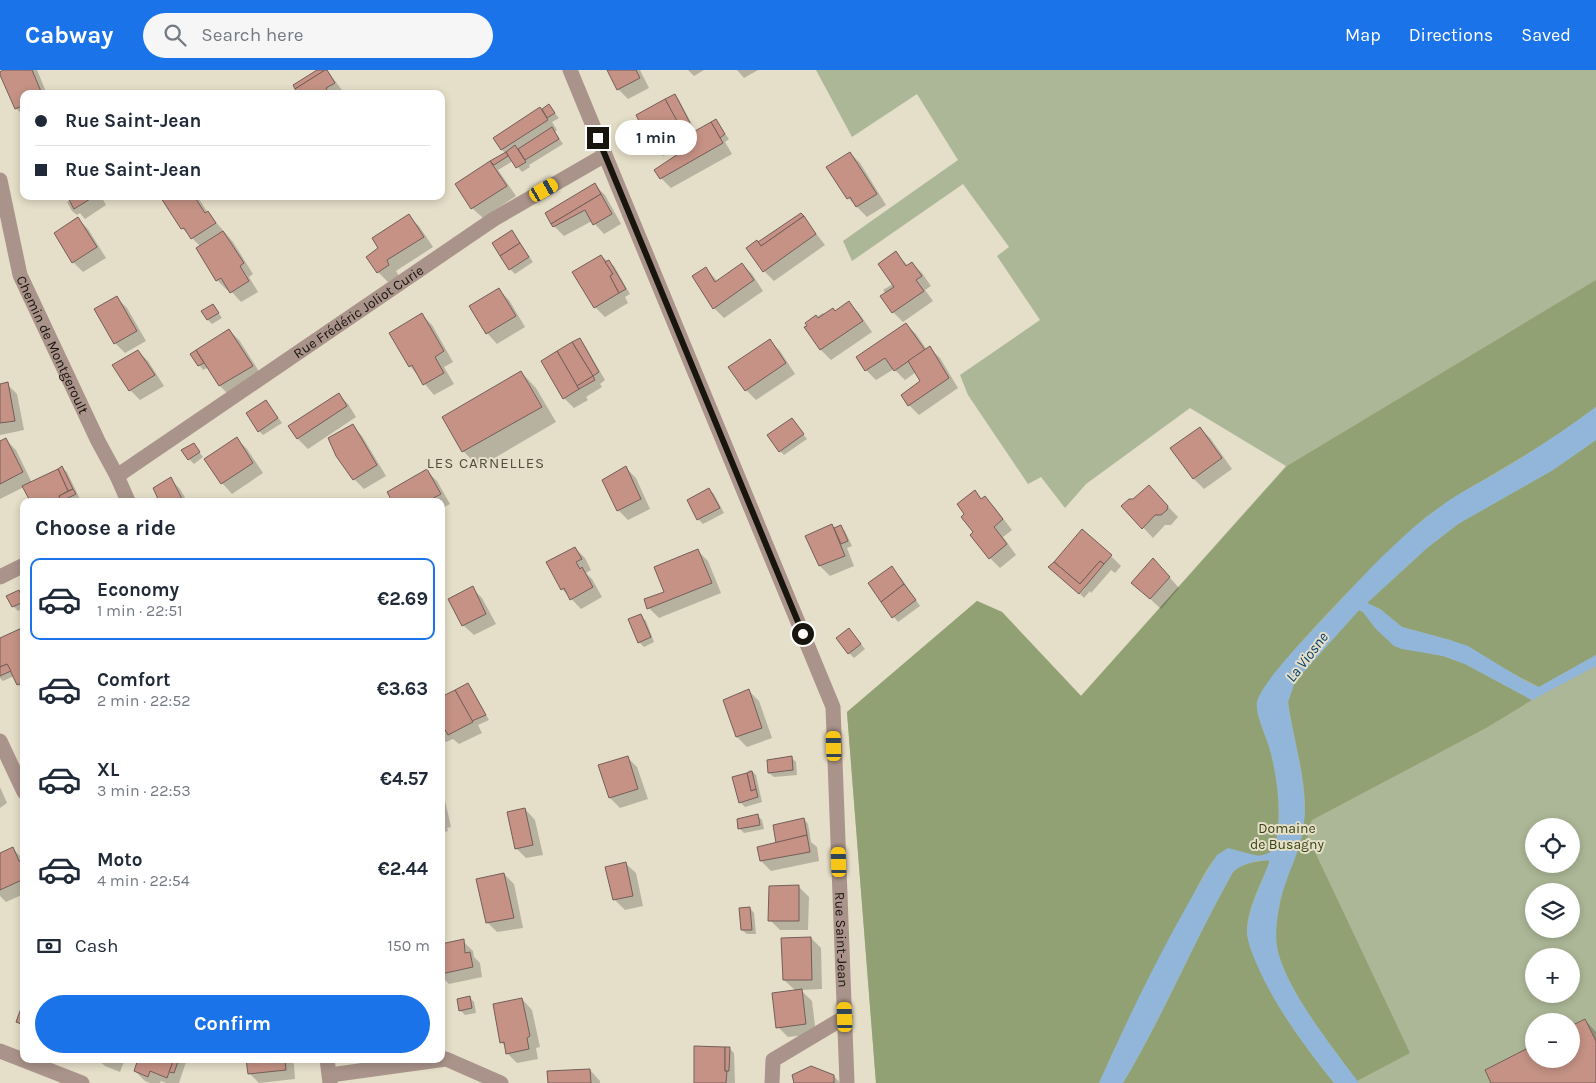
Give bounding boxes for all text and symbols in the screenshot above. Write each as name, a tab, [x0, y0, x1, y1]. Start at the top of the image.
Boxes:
search box	[143, 13, 493, 58]
text: Cabway	[25, 21, 113, 49]
icon: search	[161, 21, 189, 49]
text: Search here	[201, 24, 304, 46]
text: Map	[1345, 24, 1381, 46]
text: Directions	[1409, 24, 1493, 46]
text: Saved	[1521, 24, 1571, 46]
text: Rue Saint-Jean	[65, 110, 201, 132]
callout: 1 min	[616, 120, 698, 156]
route end	[587, 127, 609, 149]
text: 1 min	[636, 128, 676, 147]
text: Rue Saint-Jean	[65, 159, 201, 181]
car	[527, 176, 560, 204]
street label: Rue Frédéric Joliot Curie	[290, 261, 427, 362]
street label: Chemin de Montgeroult	[13, 273, 92, 417]
district label: LES CARNELLES	[427, 454, 545, 472]
text: Choose a ride	[35, 515, 176, 541]
icon: car	[37, 577, 82, 622]
text: Economy	[97, 579, 179, 601]
text: €2.69	[377, 588, 428, 610]
text: 1 min · 22:51	[97, 601, 183, 620]
route start	[792, 623, 814, 645]
water label: La Viosne	[1282, 628, 1332, 686]
icon: car	[37, 667, 82, 712]
text: Comfort	[97, 669, 171, 691]
text: €3.63	[377, 678, 428, 700]
text: 2 min · 22:52	[97, 691, 190, 710]
car	[825, 731, 842, 761]
icon: car	[37, 757, 82, 802]
text: XL	[97, 759, 119, 781]
text: €4.57	[380, 768, 428, 790]
text: 3 min · 22:53	[97, 781, 191, 800]
map controls	[1525, 818, 1580, 1068]
button: locate	[1525, 818, 1580, 873]
park label: Domaine de Busagny	[1250, 820, 1324, 853]
icon: car	[37, 847, 82, 892]
car	[830, 847, 847, 877]
text: Moto	[97, 849, 143, 871]
text: €2.44	[378, 858, 428, 880]
text: 4 min · 22:54	[97, 871, 190, 890]
button: layers	[1525, 883, 1580, 938]
street label: Rue Saint-Jean	[831, 892, 852, 988]
icon: cash	[35, 932, 63, 960]
text: Cash	[75, 935, 119, 957]
text: 150 m	[387, 936, 430, 955]
button: +	[1525, 948, 1580, 1003]
button: Confirm	[35, 995, 430, 1053]
car	[836, 1002, 853, 1032]
button: −	[1525, 1013, 1580, 1068]

